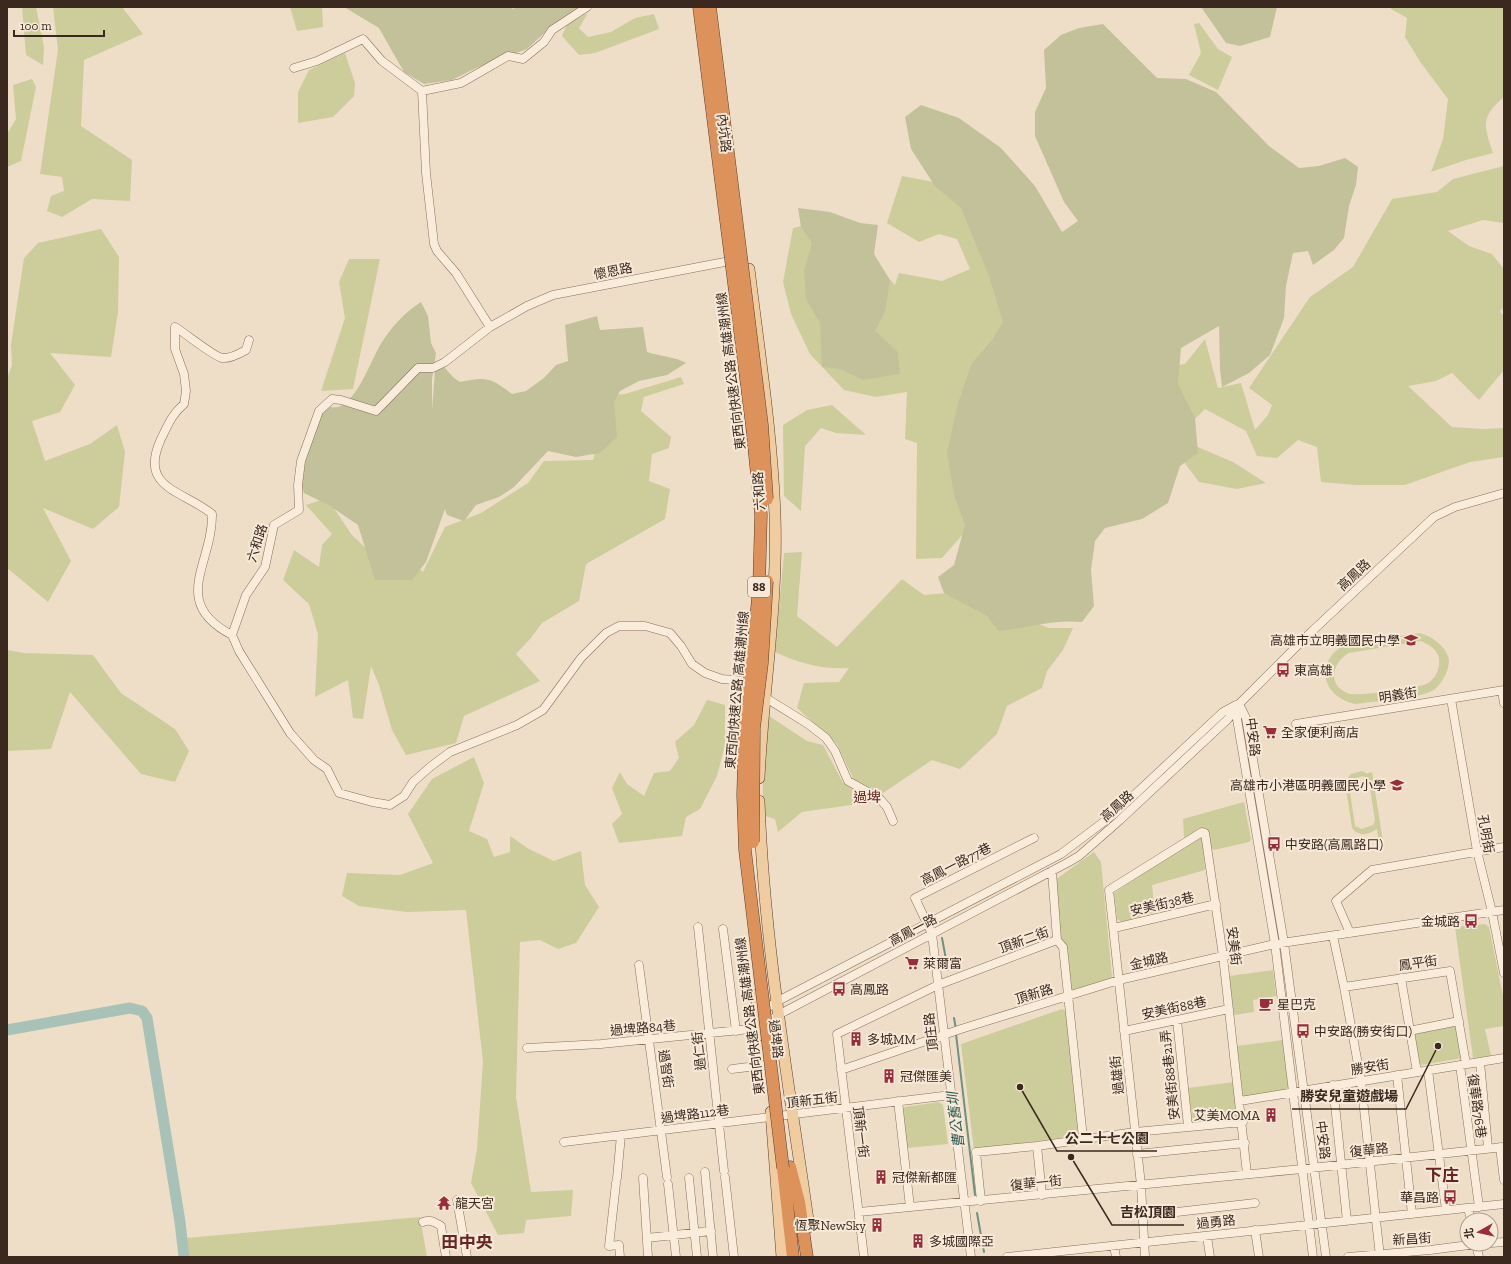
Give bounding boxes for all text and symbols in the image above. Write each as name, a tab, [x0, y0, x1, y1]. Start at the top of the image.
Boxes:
scale bar	[14, 12, 104, 38]
text: 100 m	[20, 19, 52, 33]
street label: 內坑路	[714, 113, 734, 153]
street label: 懷恩路	[592, 260, 634, 282]
street label: 東西向快速公路 高雄潮州線	[714, 291, 748, 451]
street label: 六和路	[750, 471, 768, 511]
street label: 六和路	[244, 522, 270, 564]
street label: 高鳳路	[1335, 556, 1373, 594]
road number: 88	[748, 577, 770, 597]
street label: 東西向快速公路 高雄潮州線	[723, 610, 751, 770]
school or university icon: 高雄市立明義國民中學	[1403, 632, 1419, 648]
place label: 高雄市立明義國民中學	[1270, 633, 1400, 648]
bus stop icon: 東高雄	[1275, 662, 1291, 678]
place label: 東高雄	[1294, 663, 1333, 678]
street label: 明義街	[1378, 685, 1418, 705]
street label: 中安路	[1243, 717, 1263, 757]
supermarket icon: 全家便利商店	[1262, 724, 1278, 740]
place label: 全家便利商店	[1281, 725, 1359, 740]
school or university icon: 高雄市小港區明義國民小學	[1389, 777, 1405, 793]
place label: 高雄市小港區明義國民小學	[1230, 778, 1386, 793]
street label: 高鳳路	[1097, 787, 1137, 825]
district label: 過埤	[853, 789, 881, 806]
street label: 孔明街	[1475, 813, 1497, 855]
bus stop icon: 中安路(高鳳路口)	[1266, 836, 1282, 852]
place label: 中安路(高鳳路口)	[1285, 837, 1384, 852]
street label: 高鳳一路77巷	[918, 840, 994, 888]
street label: 安美街38巷	[1128, 889, 1196, 919]
street label: 高鳳一路	[887, 911, 939, 949]
bus stop icon: 金城路	[1463, 913, 1479, 929]
place label: 金城路	[1421, 914, 1460, 929]
street label: 頂新二街	[997, 924, 1051, 956]
street label: 安美街	[1224, 926, 1244, 966]
street label: 東西向快速公路 高雄潮州線	[733, 936, 767, 1096]
street label: 金城路	[1128, 949, 1170, 973]
street label: 鳳平街	[1398, 953, 1438, 973]
supermarket icon: 萊爾富	[904, 955, 920, 971]
place label: 萊爾富	[923, 956, 962, 971]
bus stop icon: 高鳳路	[831, 981, 847, 997]
street label: 頂新路	[1013, 981, 1055, 1007]
place label: 高鳳路	[850, 982, 889, 997]
street label: 安美街88巷	[1140, 994, 1208, 1022]
cafe icon: 星巴克	[1258, 996, 1274, 1012]
place label: 星巴克	[1277, 997, 1316, 1012]
street label: 頂庄路	[921, 1012, 941, 1052]
street label: 過埤路84巷	[609, 1018, 677, 1038]
street label: 過埤路	[766, 1019, 786, 1059]
bus stop icon: 中安路(勝安街口)	[1295, 1023, 1311, 1039]
place label: 中安路(勝安街口)	[1314, 1024, 1413, 1039]
street label: 安美街88巷21弄	[1158, 1029, 1182, 1121]
street label: 過仁街	[690, 1031, 708, 1071]
building icon: 多城MM	[848, 1031, 864, 1047]
place label: 多城MM	[867, 1032, 916, 1047]
street label: 過智街	[656, 1049, 676, 1089]
street label: 過雄街	[1108, 1055, 1126, 1095]
street label: 勝安街	[1350, 1057, 1390, 1077]
building icon: 冠傑匯美	[881, 1068, 897, 1084]
place label: 冠傑匯美	[900, 1069, 952, 1084]
street label: 復華路76巷	[1465, 1073, 1489, 1139]
callout: 勝安兒童遊戲場	[1292, 1083, 1406, 1109]
text: 勝安兒童遊戲場	[1300, 1088, 1398, 1105]
street label: 頂新五街	[785, 1089, 839, 1111]
water label: 曹公舊圳	[944, 1089, 968, 1149]
street label: 過埤路112巷	[660, 1102, 730, 1126]
street label: 頂新一街	[850, 1105, 872, 1159]
building icon: 艾美MOMA	[1263, 1107, 1279, 1123]
place label: 艾美MOMA	[1193, 1108, 1261, 1123]
street label: 中安路	[1313, 1120, 1333, 1160]
callout: 公二十七公園	[1057, 1125, 1157, 1151]
text: 公二十七公園	[1065, 1130, 1149, 1147]
street label: 復華路	[1349, 1141, 1389, 1159]
district label: 下庄	[1425, 1165, 1459, 1185]
building icon: 冠傑新都匯	[873, 1169, 889, 1185]
place label: 冠傑新都匯	[892, 1170, 957, 1185]
street label: 復華一街	[1009, 1173, 1063, 1193]
bus stop icon: 華昌路	[1442, 1189, 1458, 1205]
place label: 華昌路	[1400, 1190, 1439, 1205]
temple icon: 龍天宮	[436, 1195, 452, 1211]
place label: 龍天宮	[455, 1196, 494, 1211]
callout: 吉松頂園	[1112, 1199, 1184, 1225]
text: 吉松頂園	[1120, 1204, 1176, 1221]
north arrow	[1459, 1212, 1499, 1252]
street label: 過勇路	[1196, 1213, 1236, 1231]
building icon: 恆聚NewSky	[869, 1217, 885, 1233]
place label: 恆聚NewSky	[794, 1218, 866, 1233]
text: 北	[1462, 1227, 1477, 1240]
street label: 新昌街	[1392, 1230, 1432, 1248]
district label: 田中央	[442, 1232, 493, 1252]
building icon: 多城國際亞	[910, 1233, 926, 1249]
place label: 多城國際亞	[929, 1234, 994, 1249]

